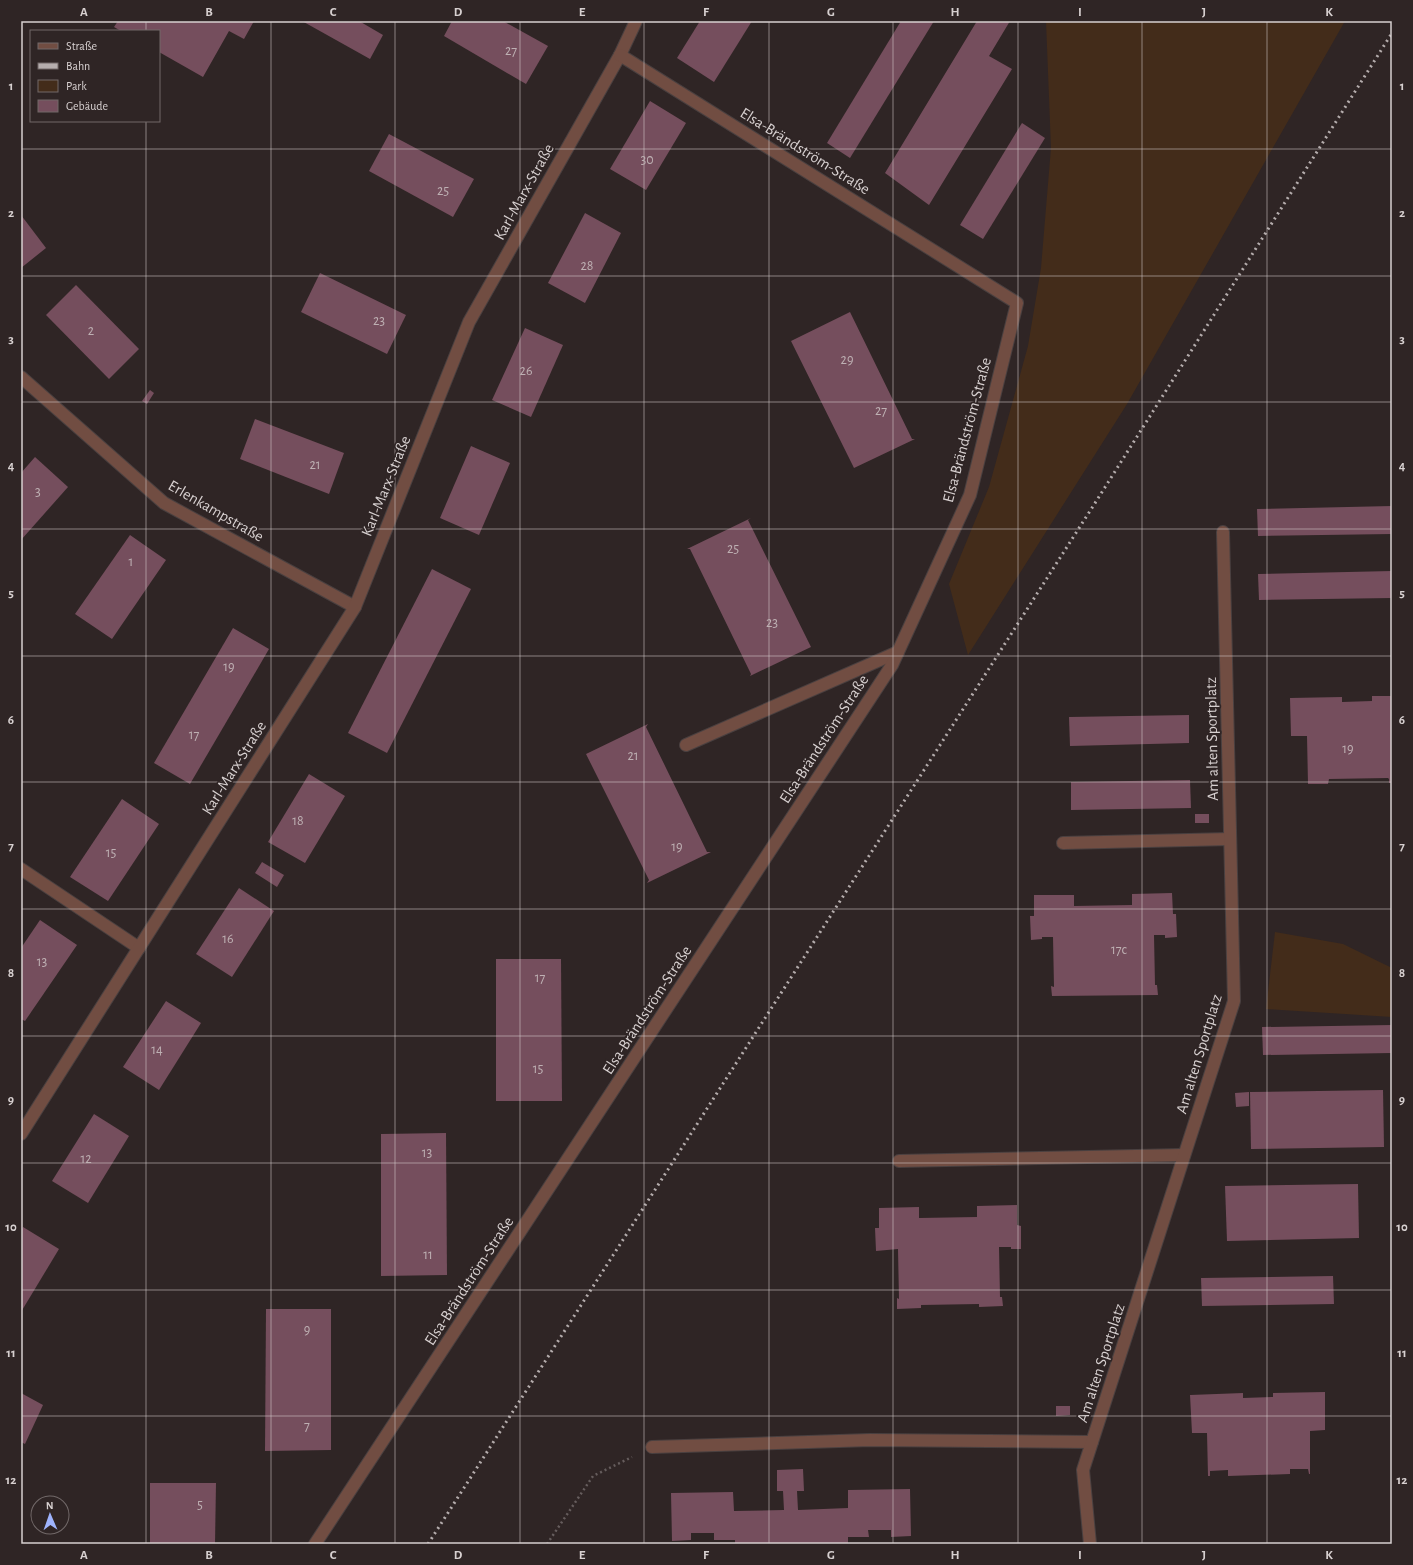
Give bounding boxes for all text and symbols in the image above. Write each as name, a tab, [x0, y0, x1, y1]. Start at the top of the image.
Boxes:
text: A	[80, 6, 88, 19]
text: B	[205, 6, 213, 19]
text: C	[330, 6, 337, 19]
text: D	[454, 6, 463, 19]
text: E	[579, 6, 586, 19]
text: F	[703, 6, 710, 19]
text: G	[827, 6, 835, 19]
text: H	[950, 6, 960, 19]
text: I	[1078, 6, 1082, 19]
text: J	[1202, 6, 1206, 19]
text: K	[1325, 6, 1333, 19]
legend	[30, 30, 160, 122]
text: Straße	[66, 40, 97, 52]
house number: 27	[505, 44, 517, 58]
text: Bahn	[66, 60, 90, 72]
text: 1	[9, 80, 13, 93]
text: Park	[66, 80, 87, 92]
text: 1	[1400, 80, 1404, 93]
text: Gebäude	[66, 100, 108, 112]
street label: Elsa-Brändström-Straße	[737, 105, 873, 197]
street label: Karl-Marx-Straße	[491, 141, 557, 243]
house number: 30	[640, 153, 654, 167]
house number: 25	[437, 184, 449, 198]
text: 2	[8, 207, 14, 220]
text: 2	[1399, 207, 1405, 220]
house number: 28	[580, 259, 594, 273]
house number: 23	[373, 314, 385, 328]
house number: 2	[88, 324, 94, 338]
text: 3	[8, 333, 14, 346]
text: 3	[1399, 333, 1405, 346]
house number: 29	[841, 353, 853, 367]
street label: Elsa-Brändström-Straße	[940, 356, 994, 504]
house number: 26	[520, 364, 532, 378]
house number: 27	[875, 404, 887, 418]
street label: Karl-Marx-Straße	[359, 433, 413, 539]
house number: 21	[309, 458, 321, 472]
text: 4	[8, 460, 15, 473]
text: 4	[1399, 460, 1406, 473]
street label: Erlenkampstraße	[166, 477, 266, 545]
house number: 3	[35, 485, 41, 499]
house number: 25	[727, 542, 739, 556]
house number: 1	[129, 555, 133, 569]
text: 5	[8, 587, 14, 600]
text: 5	[1399, 587, 1405, 600]
house number: 23	[766, 616, 778, 630]
house number: 19	[223, 660, 235, 674]
street label: Elsa-Brändström-Straße	[777, 672, 871, 806]
street label: Am alten Sportplatz	[1203, 677, 1221, 801]
text: 6	[8, 714, 14, 727]
text: 6	[1399, 714, 1405, 727]
street label: Karl-Marx-Straße	[199, 718, 269, 818]
house number: 17	[189, 728, 199, 742]
house number: 19	[1342, 742, 1354, 756]
house number: 21	[627, 749, 639, 763]
house number: 18	[292, 814, 304, 828]
text: 7	[8, 840, 14, 853]
house number: 19	[671, 840, 683, 854]
text: 7	[1399, 840, 1405, 853]
house number: 15	[106, 846, 116, 860]
house number: 16	[222, 932, 234, 946]
street label: Elsa-Brändström-Straße	[600, 943, 694, 1077]
house number: 17c	[1111, 943, 1128, 957]
house number: 13	[37, 955, 48, 969]
text: 8	[8, 967, 14, 980]
text: 8	[1399, 967, 1405, 980]
house number: 17	[535, 971, 545, 985]
street label: Am alten Sportplatz	[1173, 992, 1225, 1116]
house number: 14	[151, 1043, 163, 1057]
house number: 15	[533, 1062, 543, 1076]
text: 9	[8, 1094, 14, 1107]
text: 9	[1399, 1094, 1405, 1107]
house number: 13	[422, 1146, 433, 1160]
house number: 12	[80, 1152, 92, 1166]
street label: Elsa-Brändström-Straße	[422, 1214, 516, 1348]
text: 10	[5, 1221, 17, 1234]
text: 10	[1396, 1221, 1408, 1234]
house number: 11	[423, 1248, 433, 1262]
street label: Am alten Sportplatz	[1074, 1301, 1128, 1424]
house number: 9	[304, 1323, 310, 1337]
text: 11	[6, 1347, 16, 1360]
text: 11	[1397, 1347, 1407, 1360]
house number: 7	[304, 1419, 310, 1433]
text: 12	[6, 1474, 16, 1487]
text: 12	[1397, 1474, 1407, 1487]
north arrow	[30, 1495, 70, 1535]
house number: 5	[197, 1498, 203, 1512]
text: N	[46, 1500, 54, 1511]
text: A	[80, 1549, 88, 1562]
text: B	[205, 1549, 213, 1562]
text: C	[330, 1549, 337, 1562]
text: D	[454, 1549, 463, 1562]
text: E	[579, 1549, 586, 1562]
text: F	[703, 1549, 710, 1562]
text: G	[827, 1549, 835, 1562]
text: H	[950, 1549, 960, 1562]
text: I	[1078, 1549, 1082, 1562]
text: J	[1202, 1549, 1206, 1562]
text: K	[1325, 1549, 1333, 1562]

